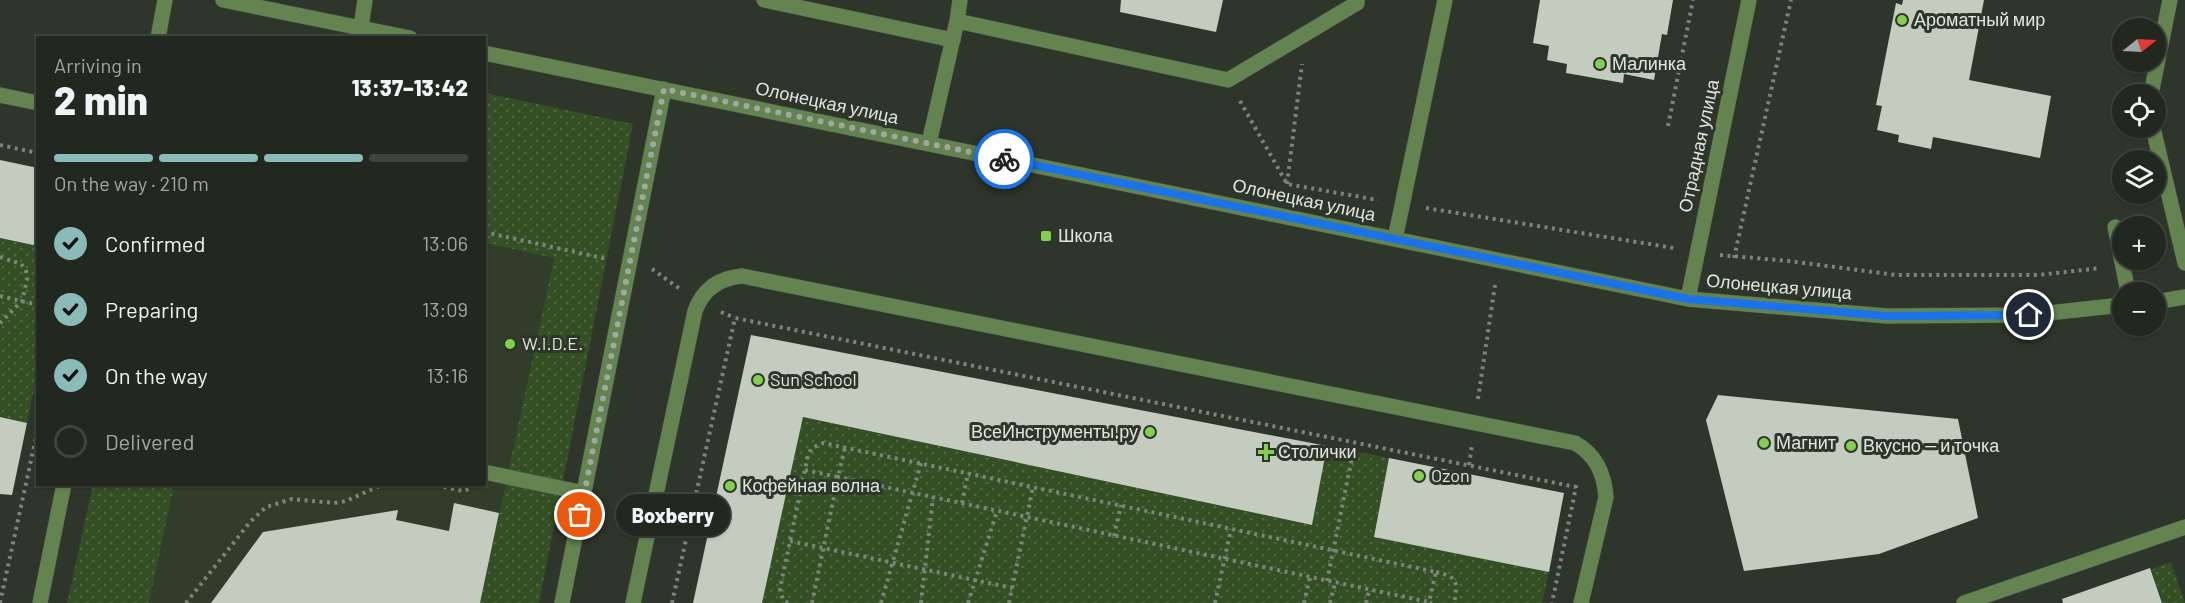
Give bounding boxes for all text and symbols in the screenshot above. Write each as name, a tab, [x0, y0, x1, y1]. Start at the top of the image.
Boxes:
place label: Ароматный мир	[1914, 8, 2045, 30]
marker: Ароматный мир	[1895, 13, 1909, 27]
north arrow	[2112, 18, 2166, 72]
map controls	[2112, 18, 2166, 336]
place label: Малинка	[1612, 52, 1687, 74]
text: Arriving in	[54, 53, 142, 77]
marker: Малинка	[1593, 57, 1607, 71]
text: 13:37–13:42	[352, 74, 468, 100]
text: 2 min	[54, 76, 148, 123]
street label: Олонецкая улица	[754, 76, 902, 128]
street label: Отрадная улица	[1673, 76, 1723, 214]
button: locate	[2112, 84, 2166, 138]
courier	[974, 129, 1034, 189]
icon: bike	[988, 143, 1021, 176]
button: layers	[2112, 150, 2166, 204]
text: On the way · 210 m	[54, 171, 209, 195]
street label: Олонецкая улица	[1231, 173, 1379, 225]
button: +	[2112, 216, 2166, 270]
place label: Школа	[1058, 224, 1114, 246]
icon: check	[54, 227, 87, 260]
marker: Школа	[1039, 229, 1053, 243]
text: Confirmed	[105, 230, 205, 256]
text: 13:06	[422, 231, 468, 255]
street label: Олонецкая улица	[1705, 269, 1854, 303]
button: −	[2112, 282, 2166, 336]
pin	[2003, 289, 2054, 340]
icon: check	[54, 293, 87, 326]
text: Preparing	[105, 296, 198, 322]
text: 13:09	[422, 297, 468, 321]
icon: home	[2012, 298, 2045, 331]
place label: W.I.D.E.	[522, 332, 583, 354]
marker: W.I.D.E.	[503, 337, 517, 351]
icon: check	[54, 359, 87, 392]
text: On the way	[105, 362, 208, 388]
text: 13:16	[427, 363, 468, 387]
place label: Sun School	[770, 368, 857, 390]
marker: Sun School	[751, 373, 765, 387]
place label: ВсеИнструменты.ру	[971, 420, 1138, 442]
marker: ВсеИнструменты.ру	[1143, 425, 1157, 439]
text: Delivered	[105, 428, 194, 454]
place label: Магнит	[1776, 431, 1836, 453]
place label: Вкусно — и точка	[1863, 434, 2000, 456]
marker: Магнит	[1757, 436, 1771, 450]
marker: Вкусно — и точка	[1844, 439, 1858, 453]
place label: Столички	[1278, 440, 1357, 462]
marker: Столички	[1259, 445, 1273, 459]
place label: Ozon	[1431, 464, 1470, 486]
marker: Ozon	[1412, 469, 1426, 483]
place label: Кофейная волна	[742, 474, 881, 496]
marker: Кофейная волна	[723, 479, 737, 493]
pin	[554, 489, 605, 540]
callout: Boxberry	[616, 494, 730, 536]
icon: bag	[563, 498, 596, 531]
text: Boxberry	[632, 503, 714, 527]

